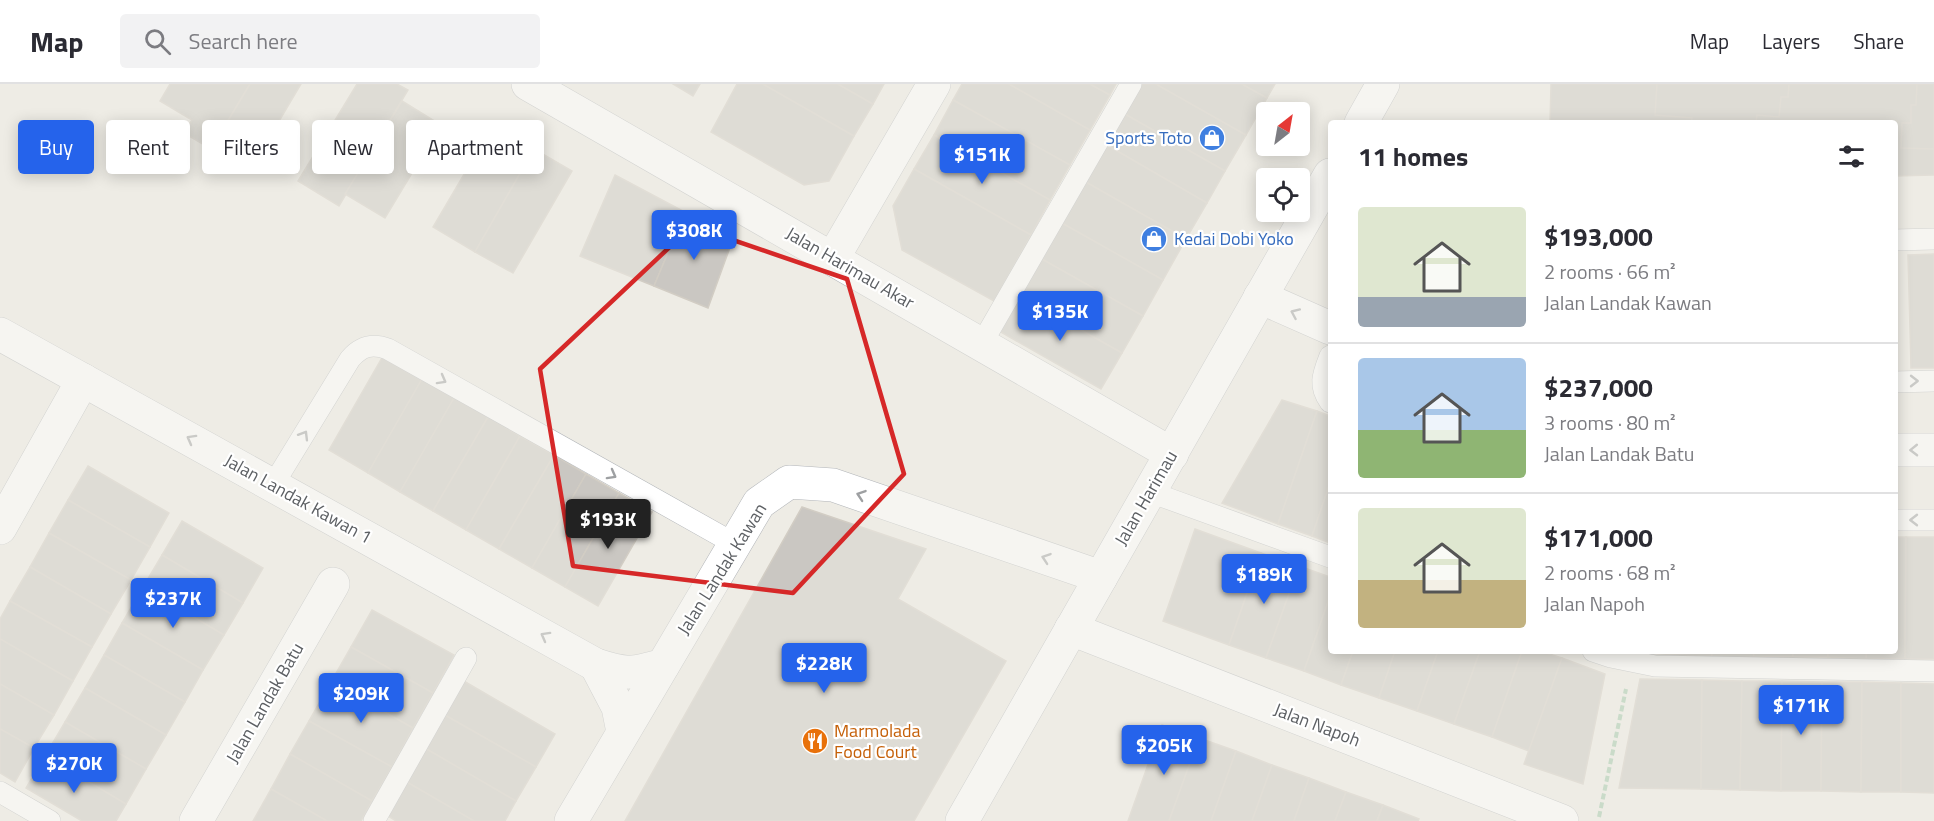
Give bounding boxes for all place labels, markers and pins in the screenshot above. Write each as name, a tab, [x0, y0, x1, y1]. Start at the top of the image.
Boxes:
shop icon: Sports Toto	[1197, 123, 1227, 153]
place label: Sports Toto	[1105, 124, 1192, 151]
pin: $151K	[940, 134, 1024, 185]
pin: $308K	[652, 210, 736, 261]
shop icon: Kedai Dobi Yoko	[1139, 224, 1169, 254]
place label: Kedai Dobi Yoko	[1174, 225, 1294, 252]
pin: $135K	[1018, 291, 1102, 342]
pin: $193K	[566, 499, 650, 550]
pin: $189K	[1222, 554, 1306, 605]
pin: $237K	[131, 578, 215, 629]
pin: $228K	[782, 643, 866, 694]
pin: $209K	[319, 673, 403, 724]
pin: $171K	[1759, 685, 1843, 736]
place label: Marmolada Food Court	[834, 717, 921, 765]
pin: $205K	[1122, 725, 1206, 776]
restaurant icon: Marmolada Food Court	[800, 726, 830, 756]
pin: $270K	[32, 743, 116, 794]

